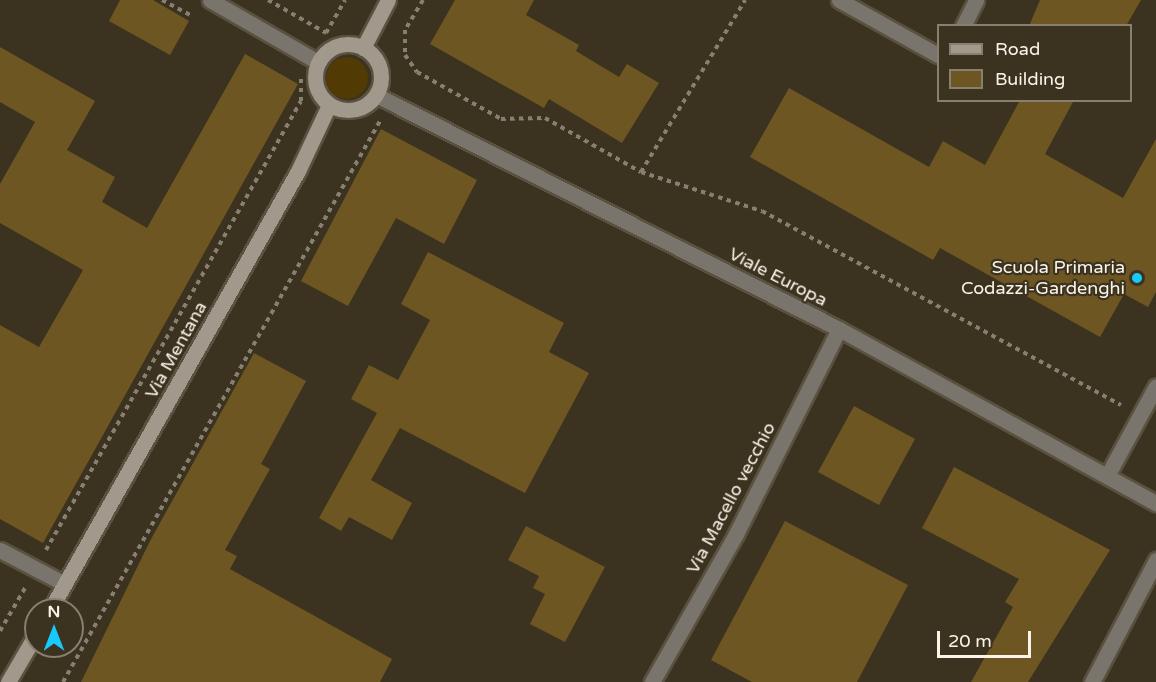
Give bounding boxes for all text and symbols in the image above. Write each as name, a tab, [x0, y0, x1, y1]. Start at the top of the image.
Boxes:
legend	[937, 24, 1132, 102]
text: Road	[995, 38, 1040, 60]
text: Building	[995, 68, 1065, 90]
street label: Viale Europa	[725, 243, 831, 311]
place label: Scuola Primaria Codazzi-Gardenghi	[961, 257, 1125, 300]
marker: Scuola Primaria Codazzi-Gardenghi	[1130, 271, 1144, 285]
street label: Via Mentana	[140, 298, 212, 402]
street label: Via Macello vecchio	[682, 419, 780, 577]
north arrow	[24, 598, 84, 658]
text: N	[48, 602, 60, 622]
scale bar	[940, 619, 1034, 657]
text: 20 m	[948, 630, 992, 652]

